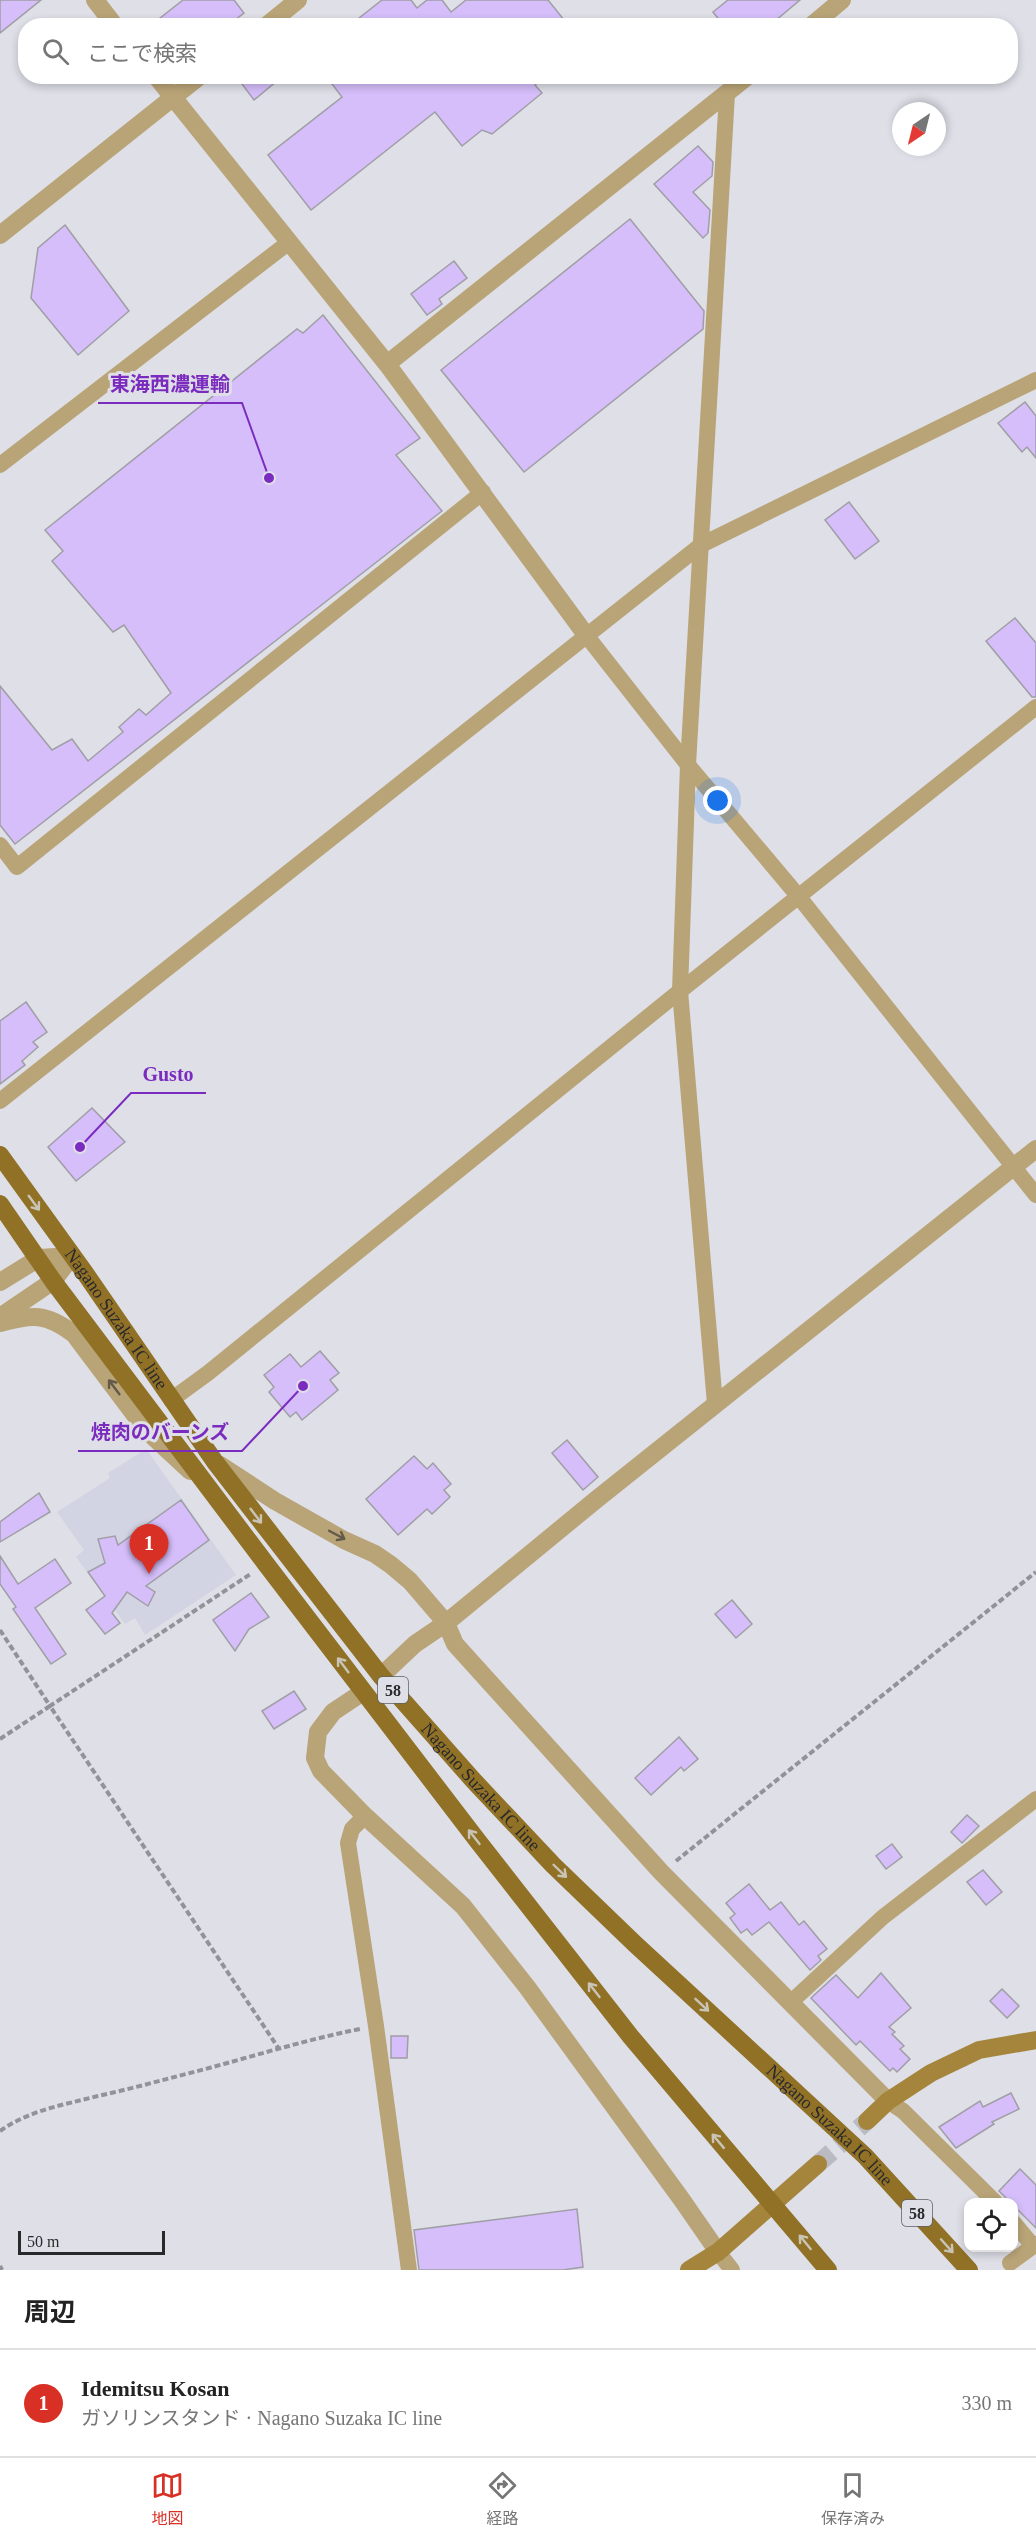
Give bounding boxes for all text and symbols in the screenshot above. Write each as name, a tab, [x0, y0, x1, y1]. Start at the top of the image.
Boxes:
search box	[18, 18, 1018, 84]
icon: search	[39, 35, 72, 68]
text: ここで検索	[87, 41, 197, 66]
north arrow	[892, 102, 946, 156]
callout: 東海西濃運輸	[98, 365, 242, 403]
text: 東海西濃運輸	[110, 373, 230, 395]
your location	[703, 786, 732, 815]
callout: Gusto	[131, 1055, 206, 1093]
text: Gusto	[142, 1063, 194, 1085]
one-way arrow	[28, 1194, 40, 1210]
street label: Nagano Suzaka IC line	[61, 1245, 172, 1393]
one-way arrow	[108, 1380, 120, 1396]
callout: 焼肉のバーンズ	[78, 1413, 242, 1451]
text: 焼肉のバーンズ	[91, 1421, 229, 1443]
one-way arrow	[249, 1508, 262, 1524]
pin: 1	[130, 1524, 168, 1574]
one-way arrow	[328, 1530, 346, 1542]
one-way arrow	[336, 1658, 349, 1674]
road number: 58	[378, 1677, 408, 1703]
street label: Nagano Suzaka IC line	[417, 1719, 545, 1855]
one-way arrow	[468, 1829, 481, 1845]
one-way arrow	[553, 1864, 568, 1878]
one-way arrow	[588, 1983, 601, 1999]
one-way arrow	[694, 1998, 709, 2012]
street label: Nagano Suzaka IC line	[763, 2060, 897, 2190]
one-way arrow	[711, 2134, 725, 2149]
map controls	[964, 2198, 1018, 2252]
button: locate	[964, 2198, 1018, 2252]
road number: 58	[902, 2200, 932, 2226]
scale bar	[18, 2228, 165, 2256]
text: 50 m	[27, 2233, 59, 2250]
one-way arrow	[798, 2235, 812, 2250]
one-way arrow	[940, 2238, 954, 2253]
text: 周辺	[24, 2298, 76, 2327]
text: Idemitsu Kosan	[81, 2376, 230, 2401]
text: 1	[39, 2392, 49, 2414]
text: 330 m	[961, 2392, 1012, 2414]
text: ガソリンスタンド · Nagano Suzaka IC line	[81, 2407, 442, 2429]
tab: 地図	[151, 2469, 184, 2529]
tab: 経路	[486, 2469, 519, 2529]
tab: 保存済み	[821, 2469, 885, 2529]

